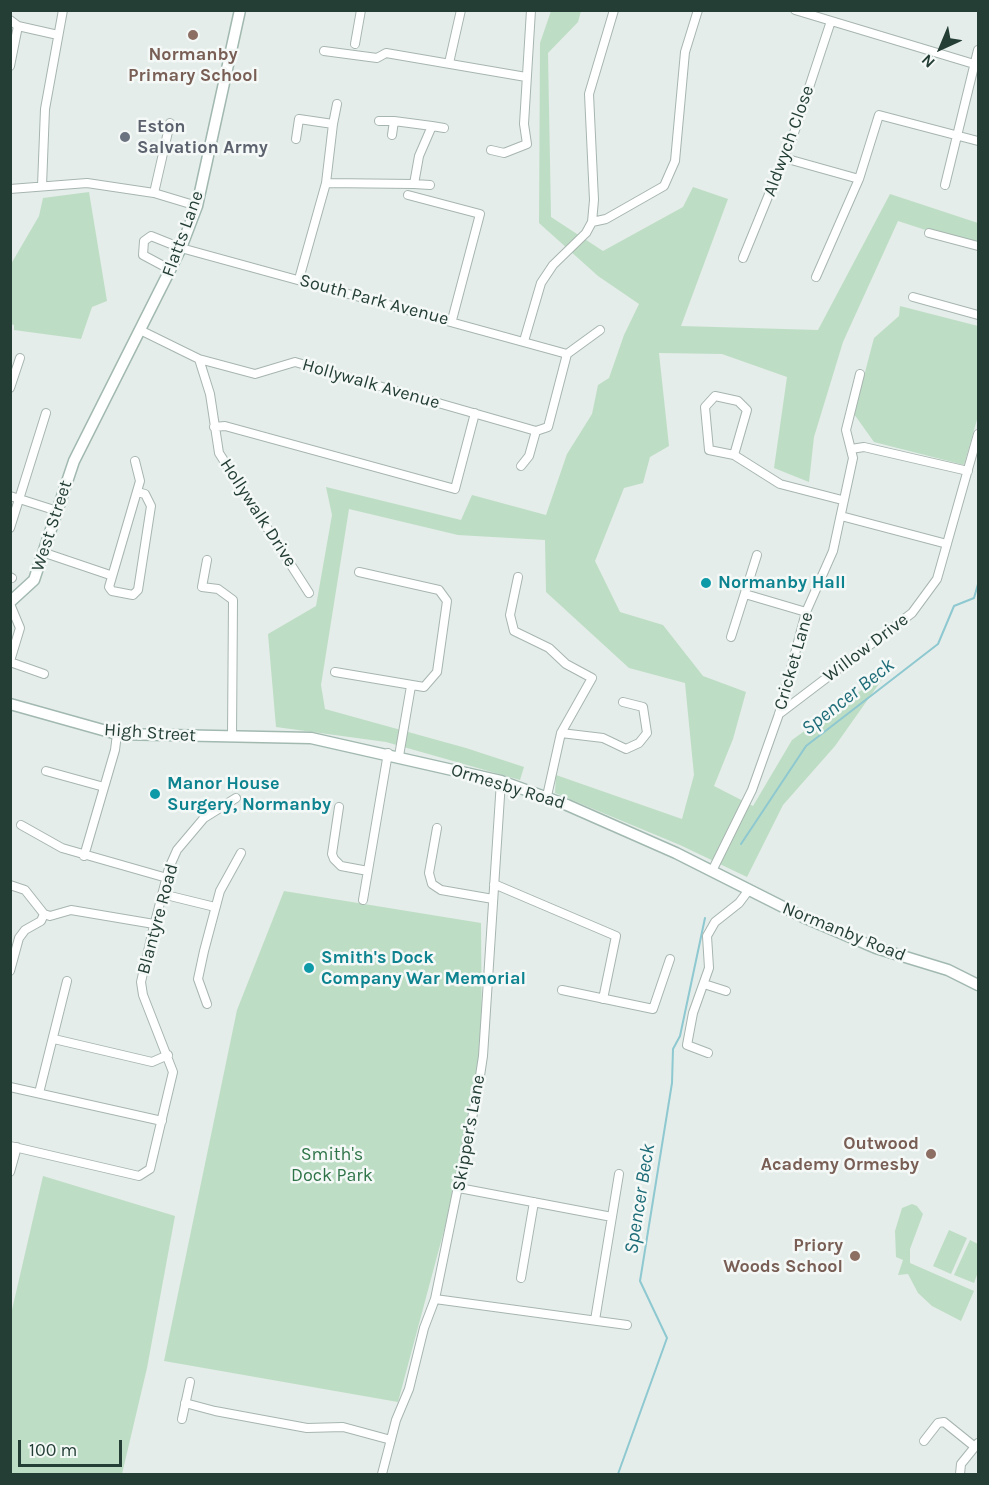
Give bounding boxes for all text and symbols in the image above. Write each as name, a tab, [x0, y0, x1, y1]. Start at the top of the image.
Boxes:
north arrow	[911, 18, 971, 78]
marker: Normanby Primary School	[186, 28, 200, 42]
place label: Normanby Primary School	[128, 44, 258, 86]
text: N	[917, 50, 939, 72]
street label: Aldwych Close	[759, 83, 819, 199]
place label: Eston Salvation Army	[137, 116, 268, 158]
marker: Eston Salvation Army	[118, 130, 132, 144]
street label: Flatts Lane	[157, 188, 209, 280]
street label: South Park Avenue	[297, 270, 451, 330]
street label: Hollywalk Avenue	[300, 354, 442, 414]
street label: Hollywalk Drive	[215, 455, 301, 571]
street label: West Street	[27, 478, 77, 574]
place label: Normanby Hall	[718, 572, 846, 594]
marker: Normanby Hall	[699, 576, 713, 590]
street label: Cricket Lane	[770, 609, 818, 713]
street label: Willow Drive	[819, 609, 913, 687]
water label: Spencer Beck	[797, 653, 899, 741]
street label: High Street	[103, 719, 197, 747]
street label: Ormesby Road	[448, 759, 568, 815]
place label: Manor House Surgery, Normanby	[167, 773, 331, 816]
marker: Manor House Surgery, Normanby	[148, 787, 162, 801]
street label: Blantyre Road	[133, 861, 183, 977]
street label: Normanby Road	[779, 897, 909, 967]
place label: Smith's Dock Company War Memorial	[321, 947, 526, 990]
marker: Smith's Dock Company War Memorial	[302, 961, 316, 975]
street label: Skipper's Lane	[448, 1073, 490, 1193]
place label: Outwood Academy Ormesby	[761, 1133, 919, 1176]
water label: Spencer Beck	[619, 1142, 661, 1256]
park label: Smith's Dock Park	[291, 1144, 373, 1186]
marker: Outwood Academy Ormesby	[924, 1147, 938, 1161]
place label: Priory Woods School	[723, 1235, 843, 1278]
marker: Priory Woods School	[848, 1249, 862, 1263]
scale bar	[21, 1428, 124, 1466]
text: 100 m	[29, 1439, 77, 1461]

